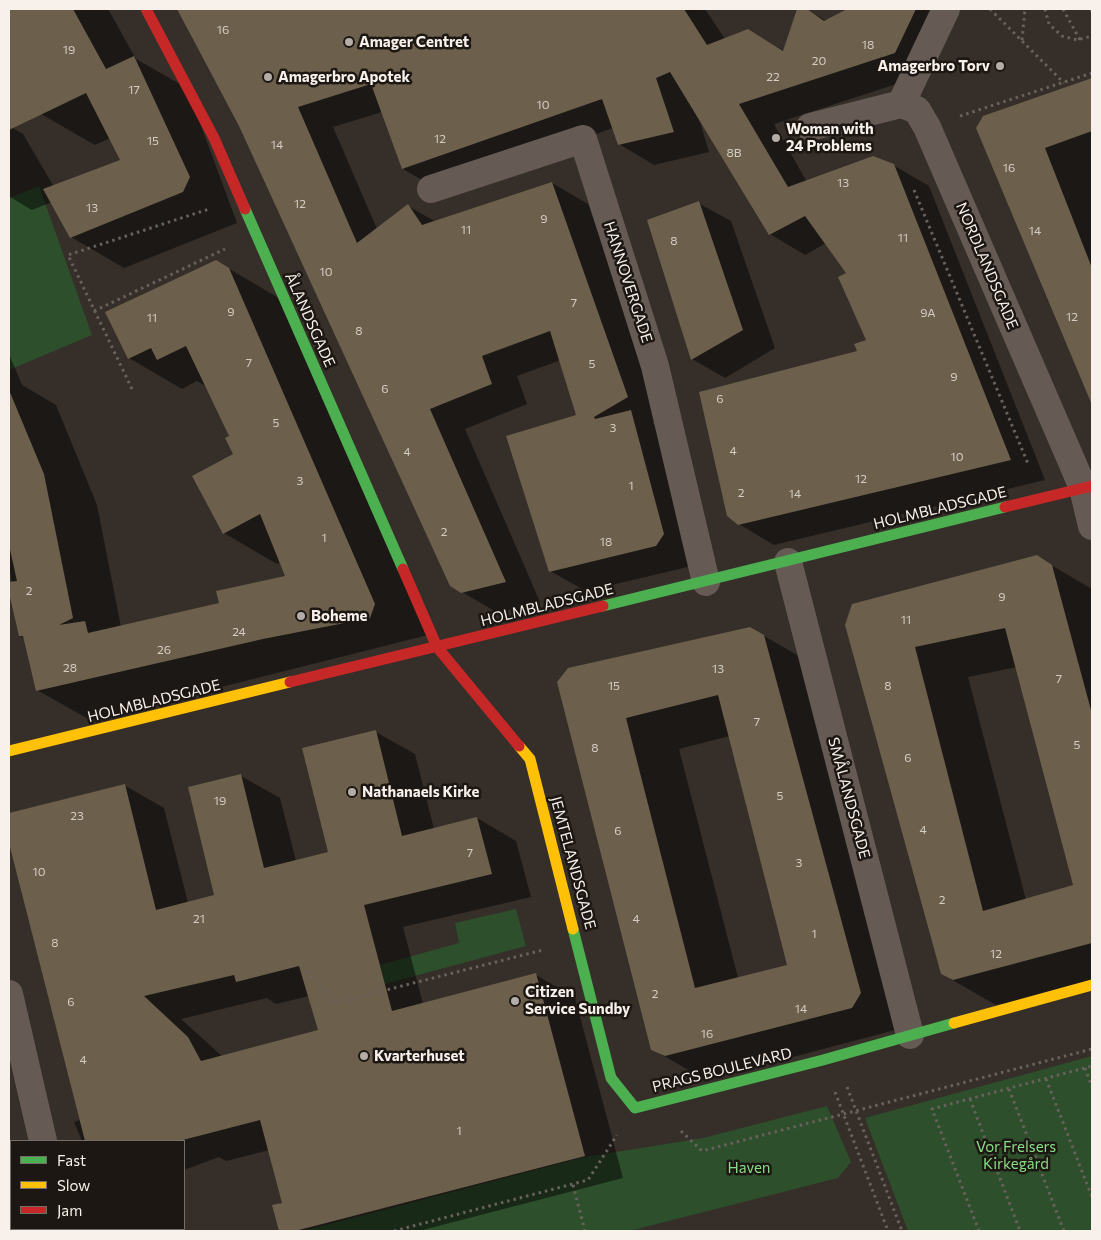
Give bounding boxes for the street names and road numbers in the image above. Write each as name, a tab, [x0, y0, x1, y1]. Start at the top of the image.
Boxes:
street label: NORDLANDSGADE	[952, 200, 1022, 332]
street label: HANNOVERGADE	[600, 219, 656, 345]
street label: ÅLANDSGADE	[281, 270, 339, 370]
street label: HOLMBLADSGADE	[872, 483, 1008, 533]
street label: HOLMBLADSGADE	[479, 580, 615, 630]
street label: HOLMBLADSGADE	[86, 676, 222, 726]
street label: SMÅLANDSGADE	[824, 735, 874, 861]
street label: JEMTELANDSGADE	[547, 795, 599, 931]
street label: PRAGS BOULEVARD	[650, 1044, 794, 1096]

